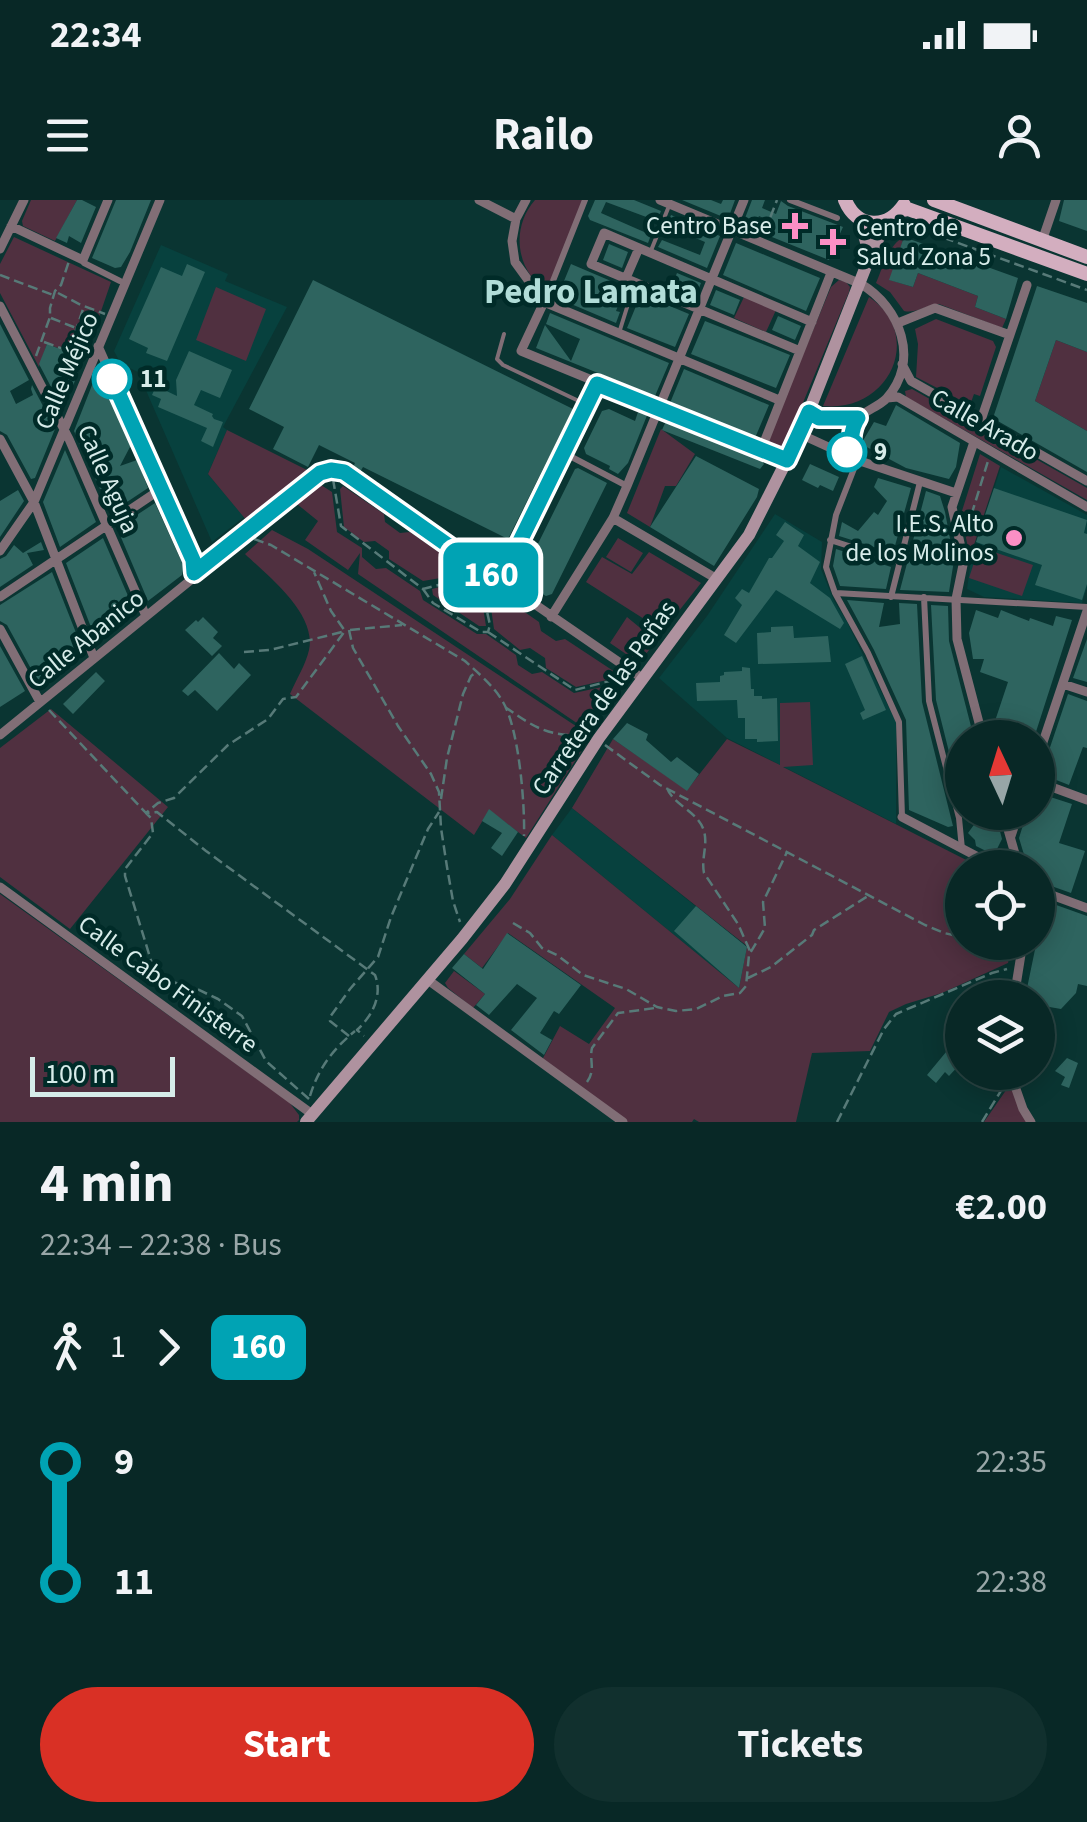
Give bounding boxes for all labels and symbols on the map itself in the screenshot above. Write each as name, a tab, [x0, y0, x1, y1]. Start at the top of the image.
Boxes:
place label: Centro Base	[646, 208, 772, 244]
place label: Centro de Salud Zona 5	[856, 210, 991, 275]
marker: Centro Base	[782, 213, 808, 239]
marker: Centro de Salud Zona 5	[820, 229, 846, 255]
district label: Pedro Lamata	[484, 267, 698, 317]
street label: Calle Méjico	[26, 307, 108, 435]
marker: 11	[93, 360, 131, 398]
place label: 11	[140, 361, 166, 397]
street label: Calle Arado	[925, 380, 1045, 470]
street label: Calle Aguja	[68, 419, 148, 539]
marker: 9	[828, 433, 866, 471]
place label: 9	[874, 434, 887, 470]
place label: I.E.S. Alto de los Molinos	[845, 506, 994, 571]
marker: I.E.S. Alto de los Molinos	[1003, 527, 1025, 549]
line badge: 160	[434, 542, 548, 608]
street label: Calle Abanico	[20, 581, 152, 697]
street label: Carretera de las Peñas	[523, 593, 685, 803]
north arrow	[945, 720, 1055, 830]
street label: Calle Cabo Finisterre	[71, 906, 265, 1062]
scale bar	[30, 1052, 175, 1096]

